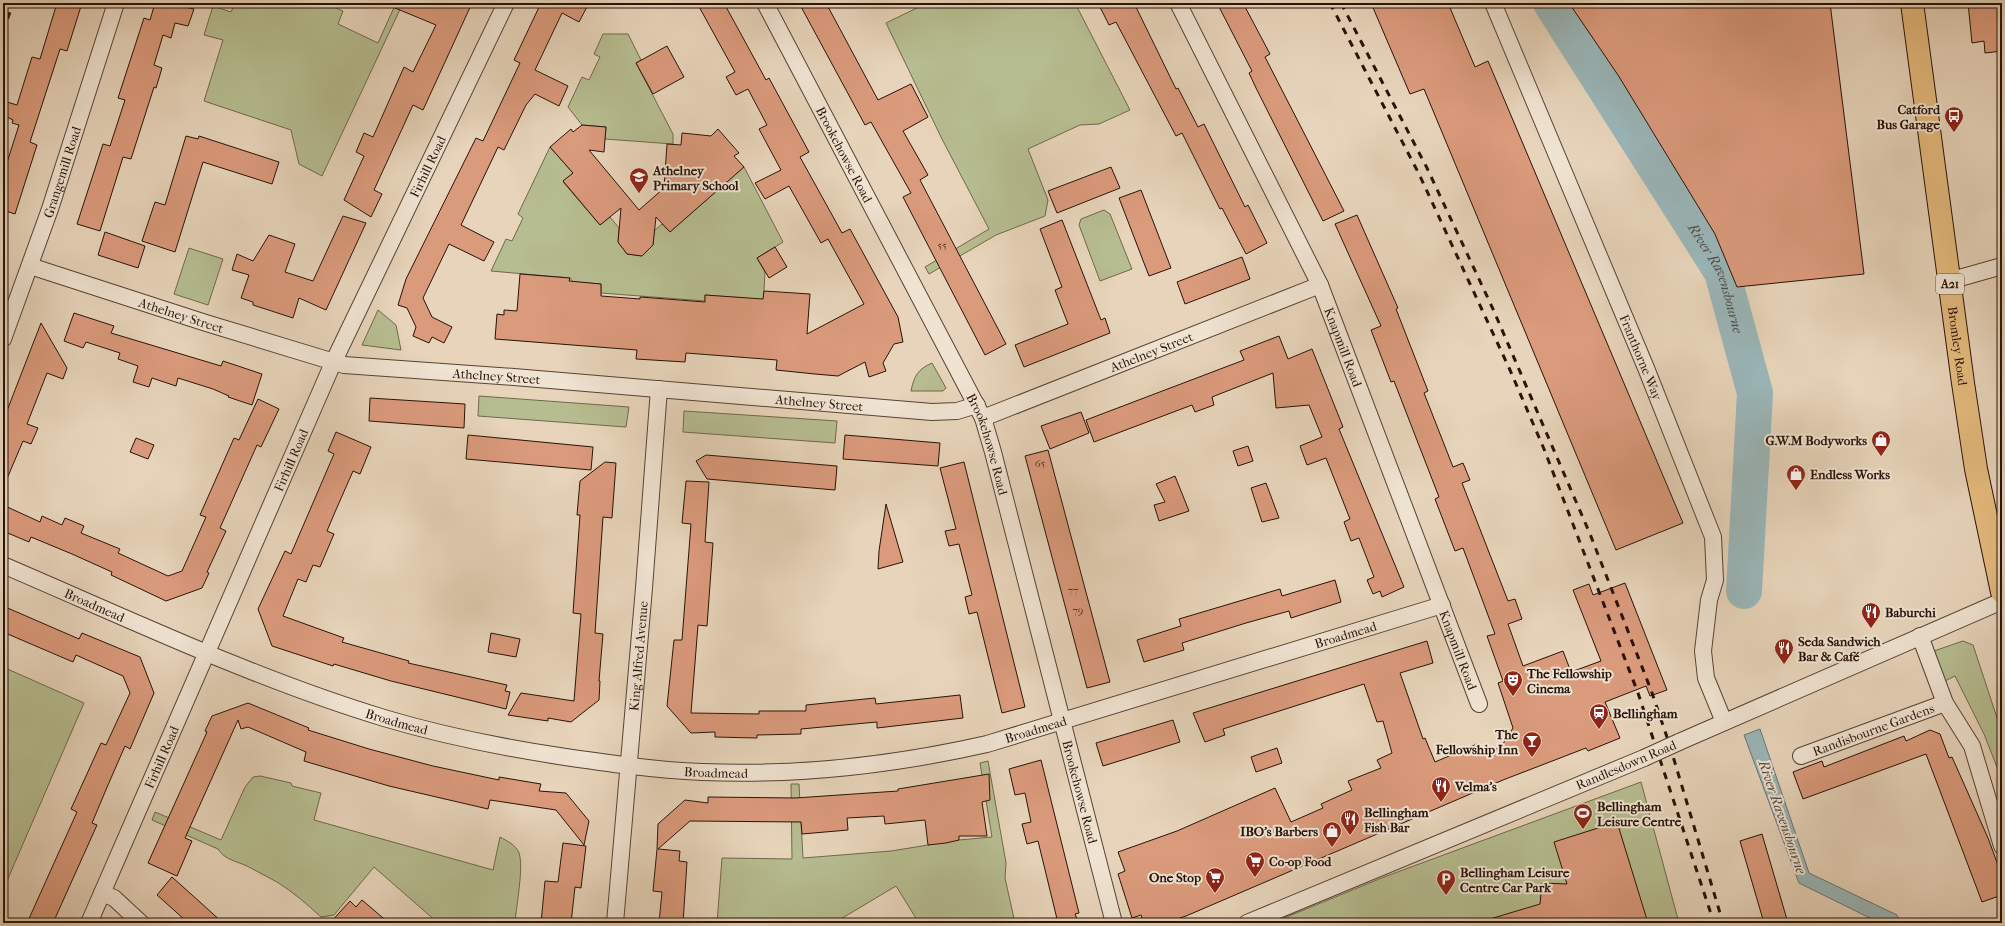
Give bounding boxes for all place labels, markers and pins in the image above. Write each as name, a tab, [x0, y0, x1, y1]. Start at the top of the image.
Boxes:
place label: Catford Bus Garage	[1876, 102, 1941, 133]
bus stop icon: Catford Bus Garage	[1943, 105, 1965, 133]
place label: Athelney Primary School	[652, 163, 739, 194]
school or university icon: Athelney Primary School	[628, 166, 650, 194]
shop icon: G.W.M Bodyworks	[1870, 429, 1892, 457]
place label: G.W.M Bodyworks	[1765, 433, 1867, 449]
shop icon: Endless Works	[1785, 463, 1807, 491]
place label: Endless Works	[1810, 467, 1890, 482]
restaurant icon: Baburchi	[1860, 601, 1882, 629]
place label: Baburchi	[1885, 605, 1936, 620]
place label: Seda Sandwich Bar & Café	[1798, 634, 1881, 664]
restaurant icon: Seda Sandwich Bar & Café	[1773, 637, 1795, 665]
place label: The Fellowship Cinema	[1526, 666, 1612, 696]
theatre icon: The Fellowship Cinema	[1502, 669, 1524, 697]
station icon: Bellingham	[1588, 702, 1610, 730]
place label: Bellingham	[1613, 706, 1678, 722]
place label: The Fellowship Inn	[1435, 727, 1519, 758]
bar icon: The Fellowship Inn	[1521, 730, 1543, 758]
restaurant icon: Velma's	[1430, 775, 1452, 803]
place label: Velma's	[1454, 779, 1497, 794]
place label: Bellingham Leisure Centre	[1597, 799, 1682, 829]
sports icon: Bellingham Leisure Centre	[1572, 802, 1594, 830]
place label: Bellingham Fish Bar	[1363, 805, 1429, 835]
restaurant icon: Bellingham Fish Bar	[1339, 808, 1361, 836]
shop icon: IBO's Barbers	[1321, 820, 1343, 848]
place label: IBO's Barbers	[1240, 824, 1318, 839]
supermarket icon: Co-op Food	[1244, 850, 1266, 878]
place label: Co-op Food	[1269, 854, 1332, 870]
place label: Bellingham Leisure Centre Car Park	[1460, 865, 1570, 895]
supermarket icon: One Stop	[1204, 866, 1226, 894]
parking icon: Bellingham Leisure Centre Car Park	[1435, 868, 1457, 896]
place label: One Stop	[1149, 870, 1201, 886]

